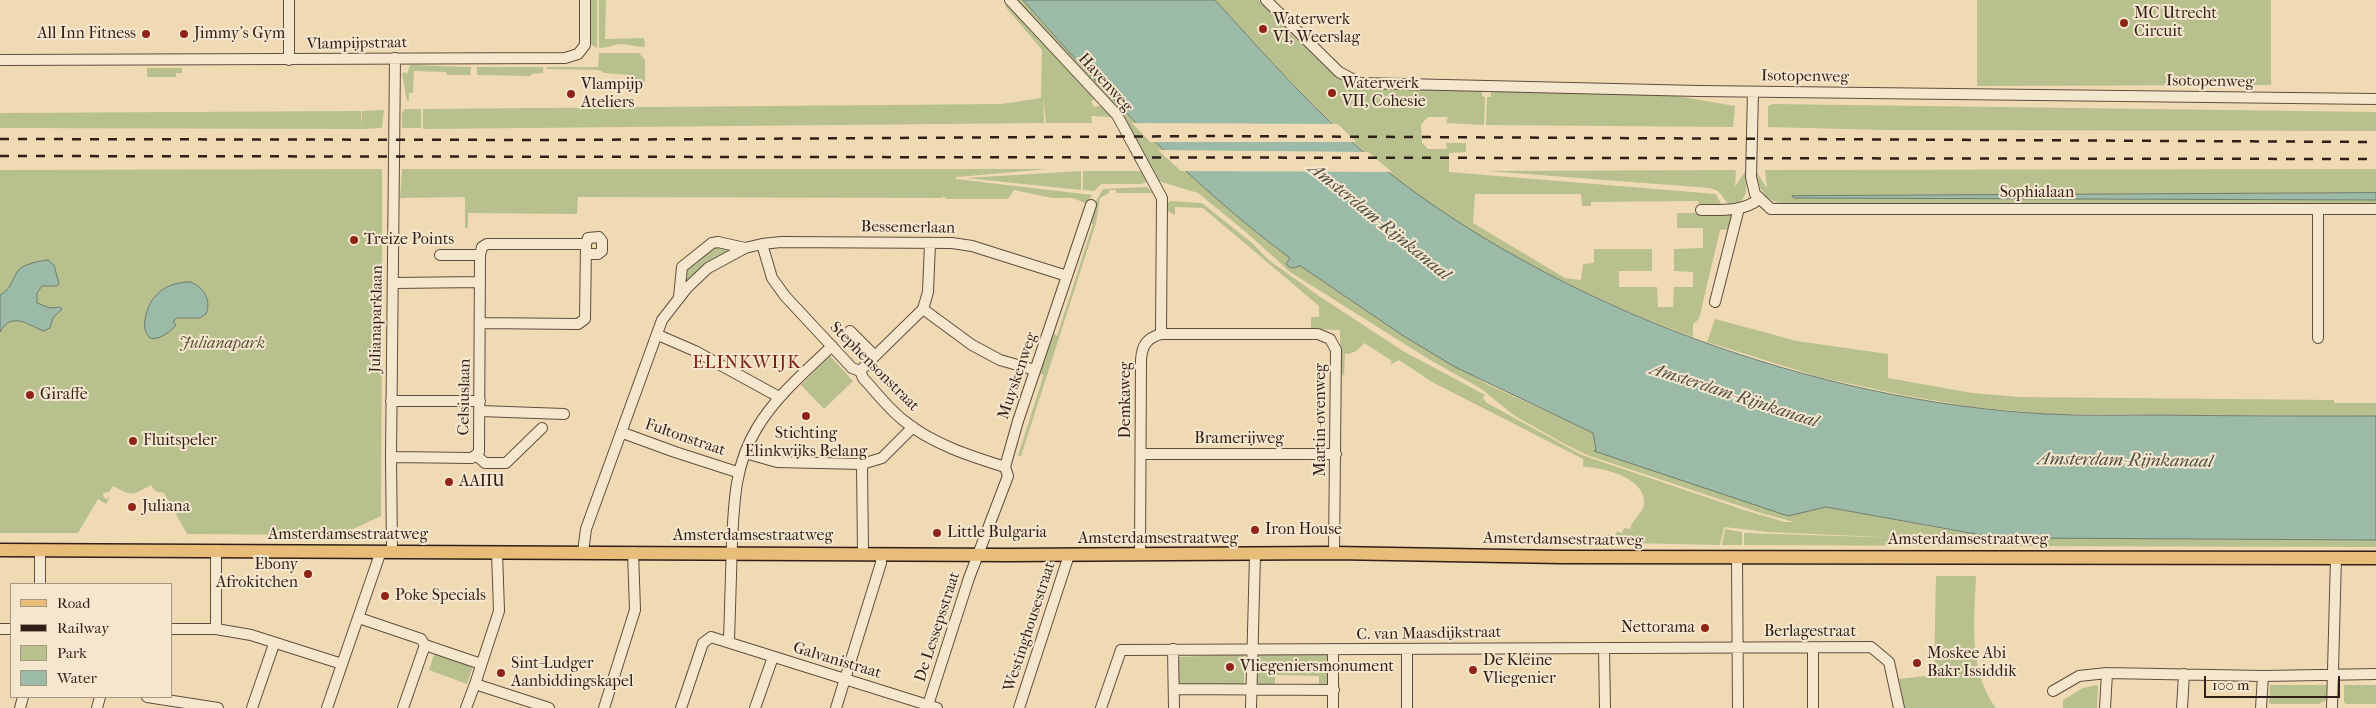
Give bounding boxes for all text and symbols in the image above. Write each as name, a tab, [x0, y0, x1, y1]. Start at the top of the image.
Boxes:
place label: MC Utrecht Circuit	[2134, 4, 2217, 42]
place label: Waterwerk VI, Weerslag	[1273, 10, 1360, 48]
marker: MC Utrecht Circuit	[2118, 17, 2130, 29]
marker: Waterwerk VI, Weerslag	[1257, 23, 1269, 35]
place label: All Inn Fitness	[37, 24, 136, 44]
place label: Jimmy's Gym	[194, 24, 285, 44]
marker: All Inn Fitness	[140, 28, 152, 40]
marker: Jimmy's Gym	[178, 28, 190, 40]
street label: Vlampijpstraat	[306, 34, 408, 54]
street label: Havenweg	[1074, 50, 1136, 116]
street label: Isotopenweg	[1761, 67, 1849, 87]
street label: Isotopenweg	[2166, 72, 2254, 92]
place label: Waterwerk VII, Cohesie	[1342, 74, 1426, 112]
place label: Vlampijp Ateliers	[581, 75, 643, 113]
marker: Waterwerk VII, Cohesie	[1326, 87, 1338, 99]
marker: Vlampijp Ateliers	[565, 88, 577, 100]
water label: Amsterdam-Rijnkanaal	[1304, 158, 1454, 286]
street label: Sophialaan	[2000, 183, 2074, 203]
street label: Bessemerlaan	[861, 218, 955, 238]
place label: Treize Points	[364, 230, 454, 250]
marker: Treize Points	[348, 234, 360, 246]
street label: Julianaparklaan	[366, 265, 388, 373]
street label: Stephensonstraat	[825, 318, 923, 416]
street label: Muyskenweg	[994, 330, 1042, 422]
park label: Julianapark	[179, 334, 265, 354]
district label: ELINKWIJK	[691, 353, 803, 375]
street label: Celsiuslaan	[455, 358, 475, 436]
water label: Amsterdam-Rijnkanaal	[1647, 359, 1821, 433]
street label: Demkaweg	[1116, 362, 1136, 438]
street label: Martin-ovenweg	[1311, 363, 1331, 477]
place label: Giraffe	[40, 385, 88, 405]
marker: Giraffe	[24, 389, 36, 401]
marker: Stichting Elinkwijks Belang	[800, 410, 812, 422]
street label: Fultonstraat	[642, 415, 728, 461]
place label: Stichting Elinkwijks Belang	[745, 424, 867, 462]
street label: Bramerijweg	[1194, 429, 1284, 449]
place label: Fluitspeler	[143, 431, 217, 451]
marker: Fluitspeler	[127, 435, 139, 447]
water label: Amsterdam-Rijnkanaal	[2037, 449, 2213, 473]
place label: AAIIU	[459, 472, 505, 492]
marker: AAIIU	[443, 476, 455, 488]
place label: Juliana	[142, 497, 190, 517]
marker: Juliana	[126, 501, 138, 513]
place label: Iron House	[1265, 520, 1342, 540]
place label: Little Bulgaria	[947, 523, 1047, 543]
marker: Iron House	[1249, 524, 1261, 536]
street label: Amsterdamsestraatweg	[268, 525, 428, 545]
street label: Amsterdamsestraatweg	[673, 526, 833, 546]
marker: Little Bulgaria	[931, 527, 943, 539]
street label: Amsterdamsestraatweg	[1078, 529, 1238, 549]
street label: Amsterdamsestraatweg	[1483, 529, 1643, 551]
street label: Amsterdamsestraatweg	[1888, 530, 2048, 550]
place label: Ebony Afrokitchen	[216, 555, 298, 593]
street label: Westinghousestraat	[1000, 560, 1060, 694]
marker: Ebony Afrokitchen	[302, 568, 314, 580]
street label: De Lessepsstraat	[911, 570, 965, 684]
legend	[10, 583, 172, 698]
place label: Poke Specials	[395, 586, 486, 606]
marker: Poke Specials	[379, 590, 391, 602]
text: Road	[57, 594, 90, 612]
place label: Nettorama	[1621, 618, 1695, 638]
text: Railway	[57, 619, 109, 637]
marker: Nettorama	[1699, 622, 1711, 634]
street label: Berlagestraat	[1764, 622, 1856, 642]
street label: C. van Maasdijkstraat	[1356, 623, 1502, 645]
street label: Galvanistraat	[791, 638, 883, 684]
text: Park	[57, 644, 87, 662]
place label: Moskee Abi Bakr Issiddik	[1927, 644, 2016, 682]
place label: De Kleine Vliegenier	[1483, 651, 1556, 689]
place label: Sint-Ludger Aanbiddingskapel	[511, 654, 633, 692]
place label: Vliegeniersmonument	[1240, 657, 1394, 677]
marker: Moskee Abi Bakr Issiddik	[1911, 657, 1923, 669]
marker: Vliegeniersmonument	[1224, 661, 1236, 673]
marker: De Kleine Vliegenier	[1467, 664, 1479, 676]
scale bar	[2206, 666, 2342, 698]
marker: Sint-Ludger Aanbiddingskapel	[495, 667, 507, 679]
text: Water	[57, 669, 97, 687]
text: 100 m	[2212, 676, 2250, 694]

